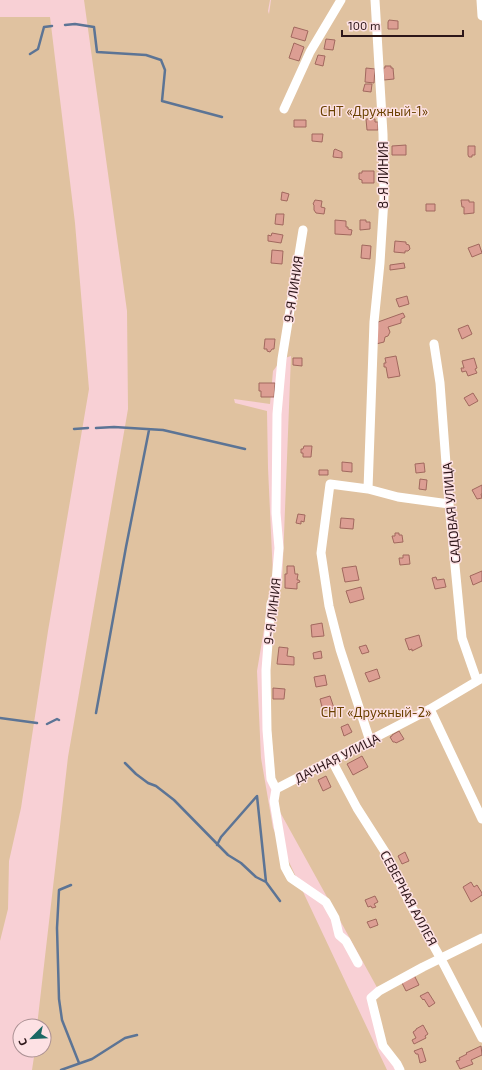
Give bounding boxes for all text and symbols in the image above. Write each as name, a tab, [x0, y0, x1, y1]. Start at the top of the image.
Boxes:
scale bar	[342, 12, 463, 38]
text: 100 m	[348, 18, 380, 32]
park label: СНТ «Дружный-1»	[320, 103, 428, 119]
street label: 8-Я ЛИНИЯ	[375, 141, 391, 209]
street label: 9-Я ЛИНИЯ	[280, 255, 306, 323]
street label: САДОВАЯ УЛИЦА	[439, 462, 463, 564]
street label: 9-Я ЛИНИЯ	[260, 577, 284, 645]
park label: СНТ «Дружный-2»	[321, 704, 431, 720]
street label: ДАЧНАЯ УЛИЦА	[292, 730, 382, 786]
street label: СЕВЕРНАЯ АЛЛЕЯ	[377, 848, 441, 948]
north arrow	[12, 1018, 52, 1058]
text: С	[15, 1036, 30, 1048]

